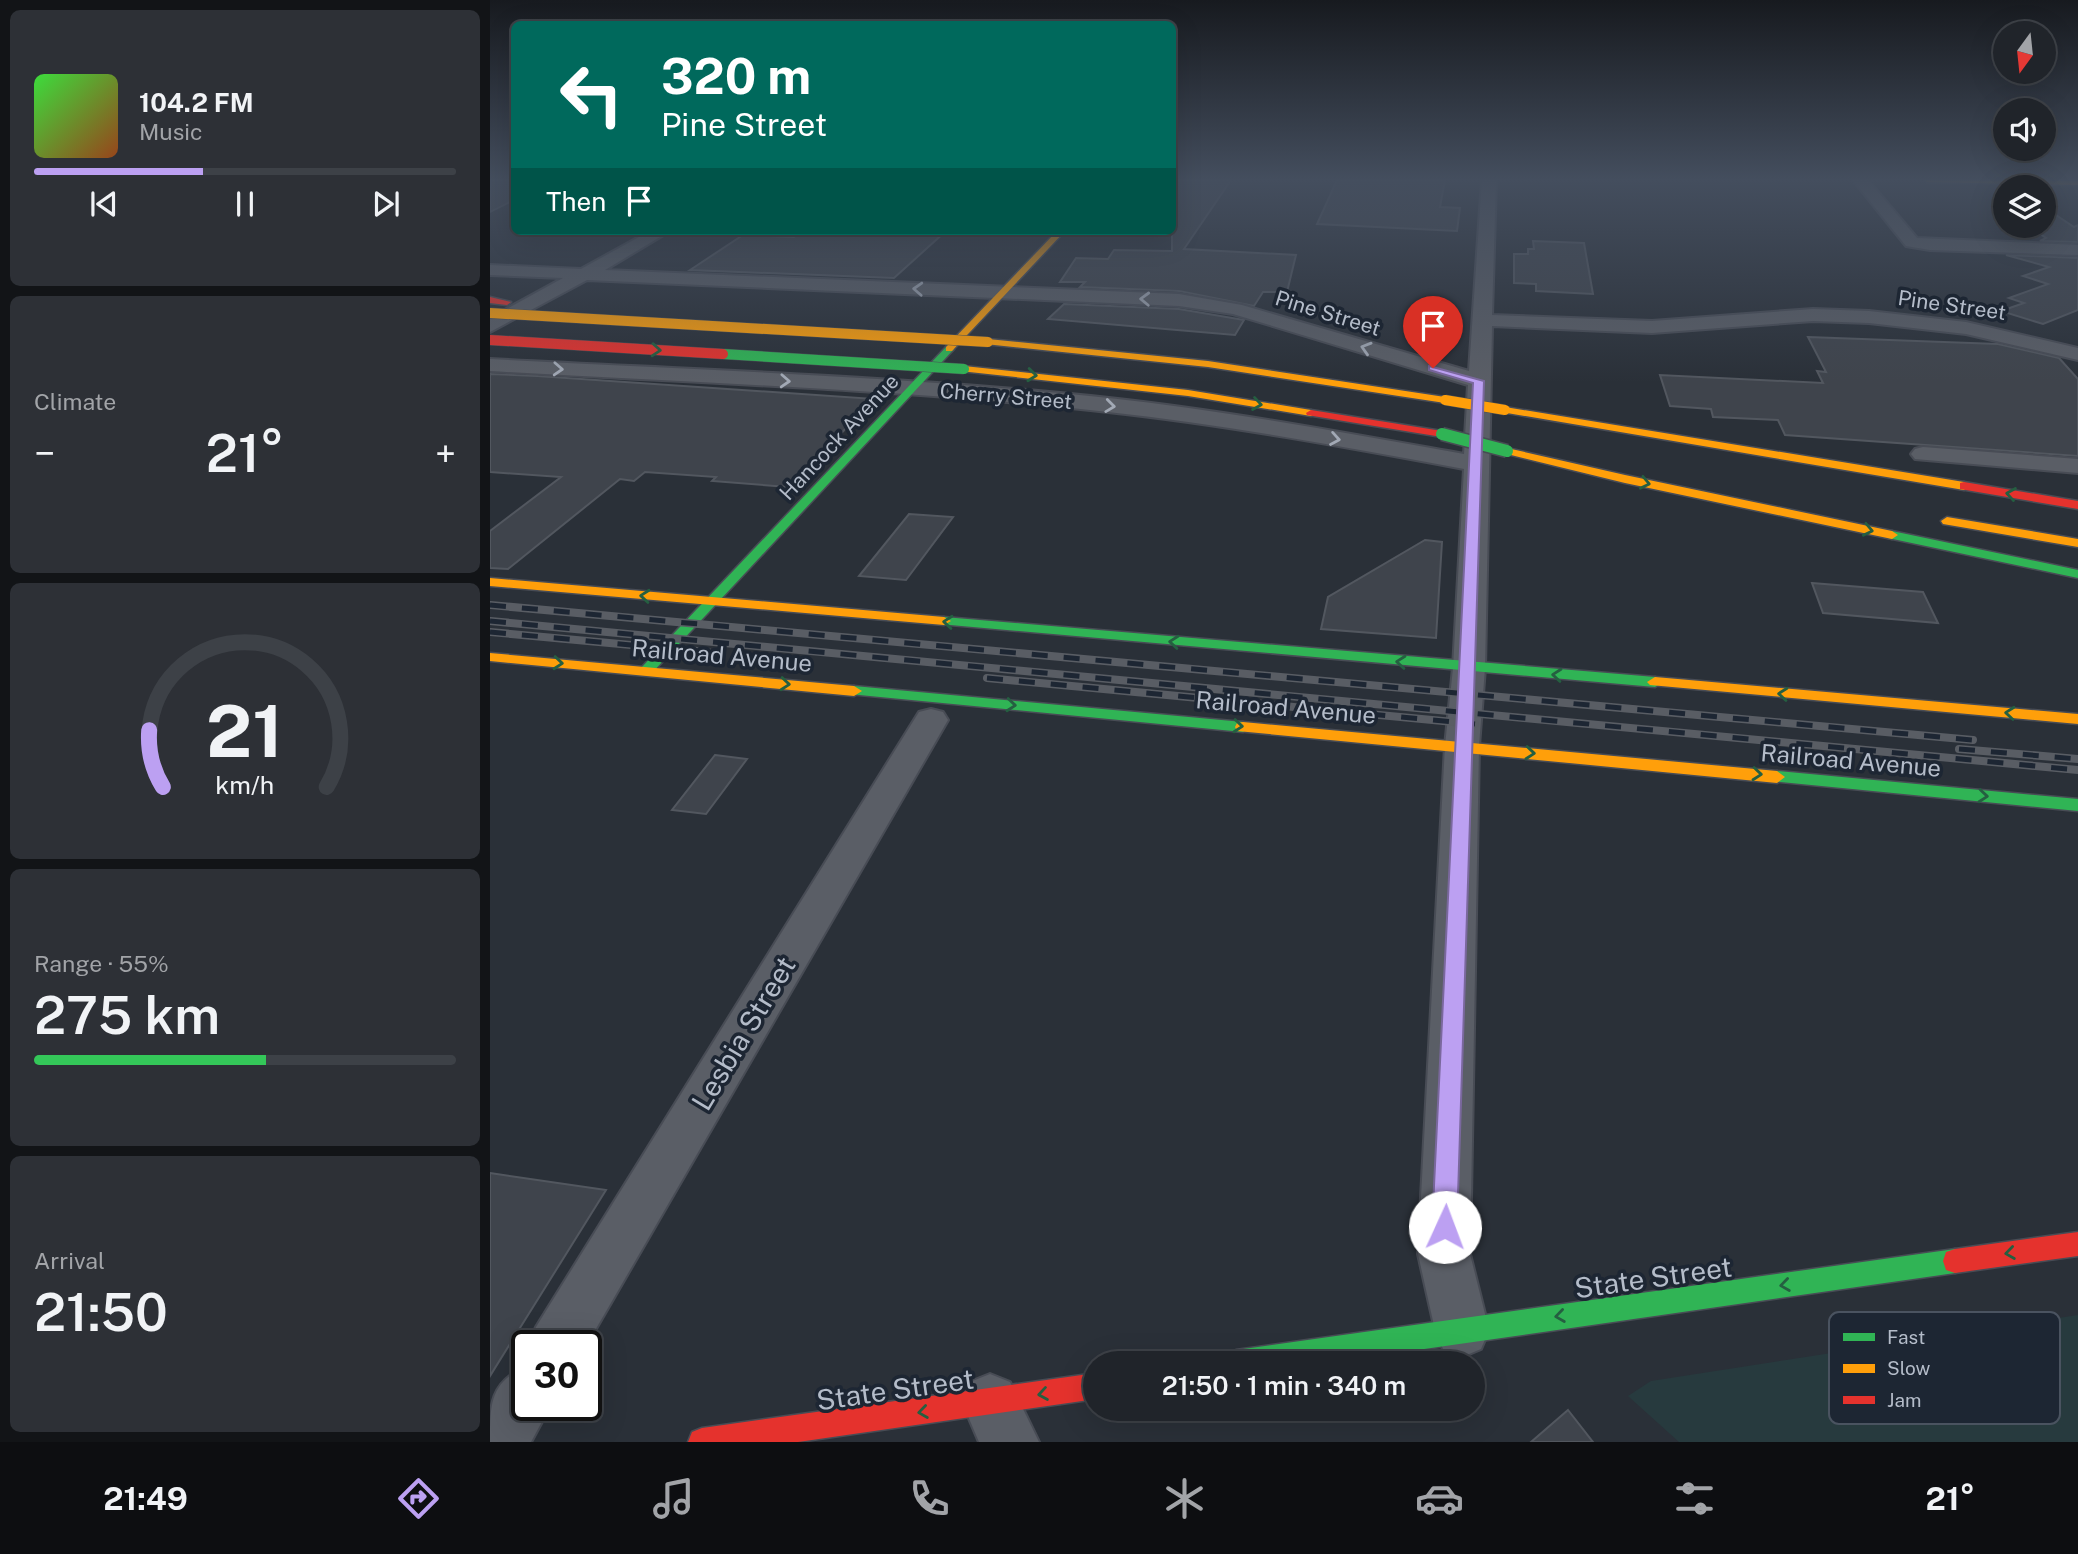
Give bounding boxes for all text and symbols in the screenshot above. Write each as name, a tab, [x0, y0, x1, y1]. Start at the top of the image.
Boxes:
north arrow	[1993, 21, 2056, 84]
map controls	[1993, 21, 2056, 238]
text: 320 m	[661, 47, 811, 105]
icon: left	[546, 49, 637, 140]
text: 104.2 FM	[139, 87, 254, 118]
button: sound	[1993, 98, 2056, 161]
text: Pine Street	[661, 106, 827, 143]
text: Music	[139, 118, 203, 145]
button: layers	[1993, 175, 2056, 238]
icon: arrive	[620, 182, 658, 220]
icon: previous	[85, 185, 123, 223]
icon: pause	[226, 185, 264, 223]
icon: next	[367, 185, 405, 223]
text: Then	[546, 186, 606, 217]
one-way arrow	[912, 281, 923, 296]
street label: Pine Street	[1272, 285, 1384, 341]
street label: Pine Street	[1896, 285, 2008, 325]
one-way arrow	[1139, 291, 1150, 306]
pin	[1403, 296, 1463, 368]
icon: arrive	[1414, 307, 1452, 345]
one-way arrow	[1360, 341, 1372, 356]
one-way arrow	[651, 342, 662, 357]
one-way arrow	[553, 361, 564, 376]
one-way arrow	[1026, 368, 1037, 383]
street label: Hancock Avenue	[774, 369, 904, 505]
one-way arrow	[780, 374, 791, 389]
street label: Cherry Street	[939, 378, 1073, 414]
text: Climate	[34, 388, 116, 415]
one-way arrow	[1251, 396, 1263, 411]
one-way arrow	[1104, 398, 1116, 413]
text: 21°	[206, 423, 284, 484]
text: −	[34, 431, 55, 476]
text: +	[435, 431, 456, 476]
one-way arrow	[1329, 431, 1341, 446]
one-way arrow	[1639, 474, 1651, 489]
one-way arrow	[2005, 487, 2017, 502]
one-way arrow	[1862, 521, 1874, 536]
one-way arrow	[639, 589, 650, 604]
one-way arrow	[942, 615, 953, 630]
street label: Railroad Avenue	[631, 633, 813, 677]
one-way arrow	[1168, 635, 1179, 650]
one-way arrow	[553, 655, 564, 670]
one-way arrow	[1395, 655, 1406, 670]
one-way arrow	[1551, 668, 1562, 683]
one-way arrow	[779, 676, 790, 691]
street label: Railroad Avenue	[1195, 685, 1377, 729]
one-way arrow	[1777, 687, 1788, 702]
text: 21	[206, 688, 284, 773]
one-way arrow	[1006, 697, 1017, 712]
one-way arrow	[2004, 706, 2015, 721]
one-way arrow	[1232, 718, 1243, 733]
street label: Railroad Avenue	[1760, 738, 1942, 782]
one-way arrow	[1525, 745, 1536, 760]
one-way arrow	[1752, 766, 1763, 781]
text: km/h	[216, 770, 274, 800]
one-way arrow	[1978, 788, 1989, 803]
text: Range · 55%	[34, 950, 169, 977]
street label: Lesbia Street	[684, 950, 802, 1116]
text: 275 km	[34, 985, 220, 1046]
position arrow	[1408, 1190, 1482, 1264]
one-way arrow	[2005, 1246, 2016, 1261]
text: Arrival	[34, 1247, 105, 1274]
street label: State Street	[1572, 1250, 1734, 1304]
one-way arrow	[1779, 1277, 1791, 1292]
text: 21:50	[34, 1282, 168, 1343]
one-way arrow	[1554, 1308, 1566, 1323]
legend	[1829, 1312, 2060, 1424]
text: Fast	[1887, 1326, 1925, 1348]
speed limit sign: 30	[511, 1330, 602, 1421]
text: Slow	[1887, 1357, 1931, 1379]
street label: State Street	[814, 1362, 976, 1416]
text: 21:50 · 1 min · 340 m	[1162, 1370, 1406, 1401]
one-way arrow	[1037, 1386, 1049, 1401]
text: Jam	[1887, 1389, 1921, 1411]
one-way arrow	[917, 1404, 928, 1419]
icon: directions	[394, 1474, 443, 1523]
icon: music	[649, 1474, 698, 1523]
icon: phone	[905, 1474, 954, 1523]
icon: climate	[1160, 1474, 1209, 1523]
icon: car	[1415, 1474, 1464, 1523]
icon: filters	[1670, 1474, 1719, 1523]
text: 21:49	[103, 1480, 188, 1517]
text: 21°	[1926, 1480, 1975, 1517]

